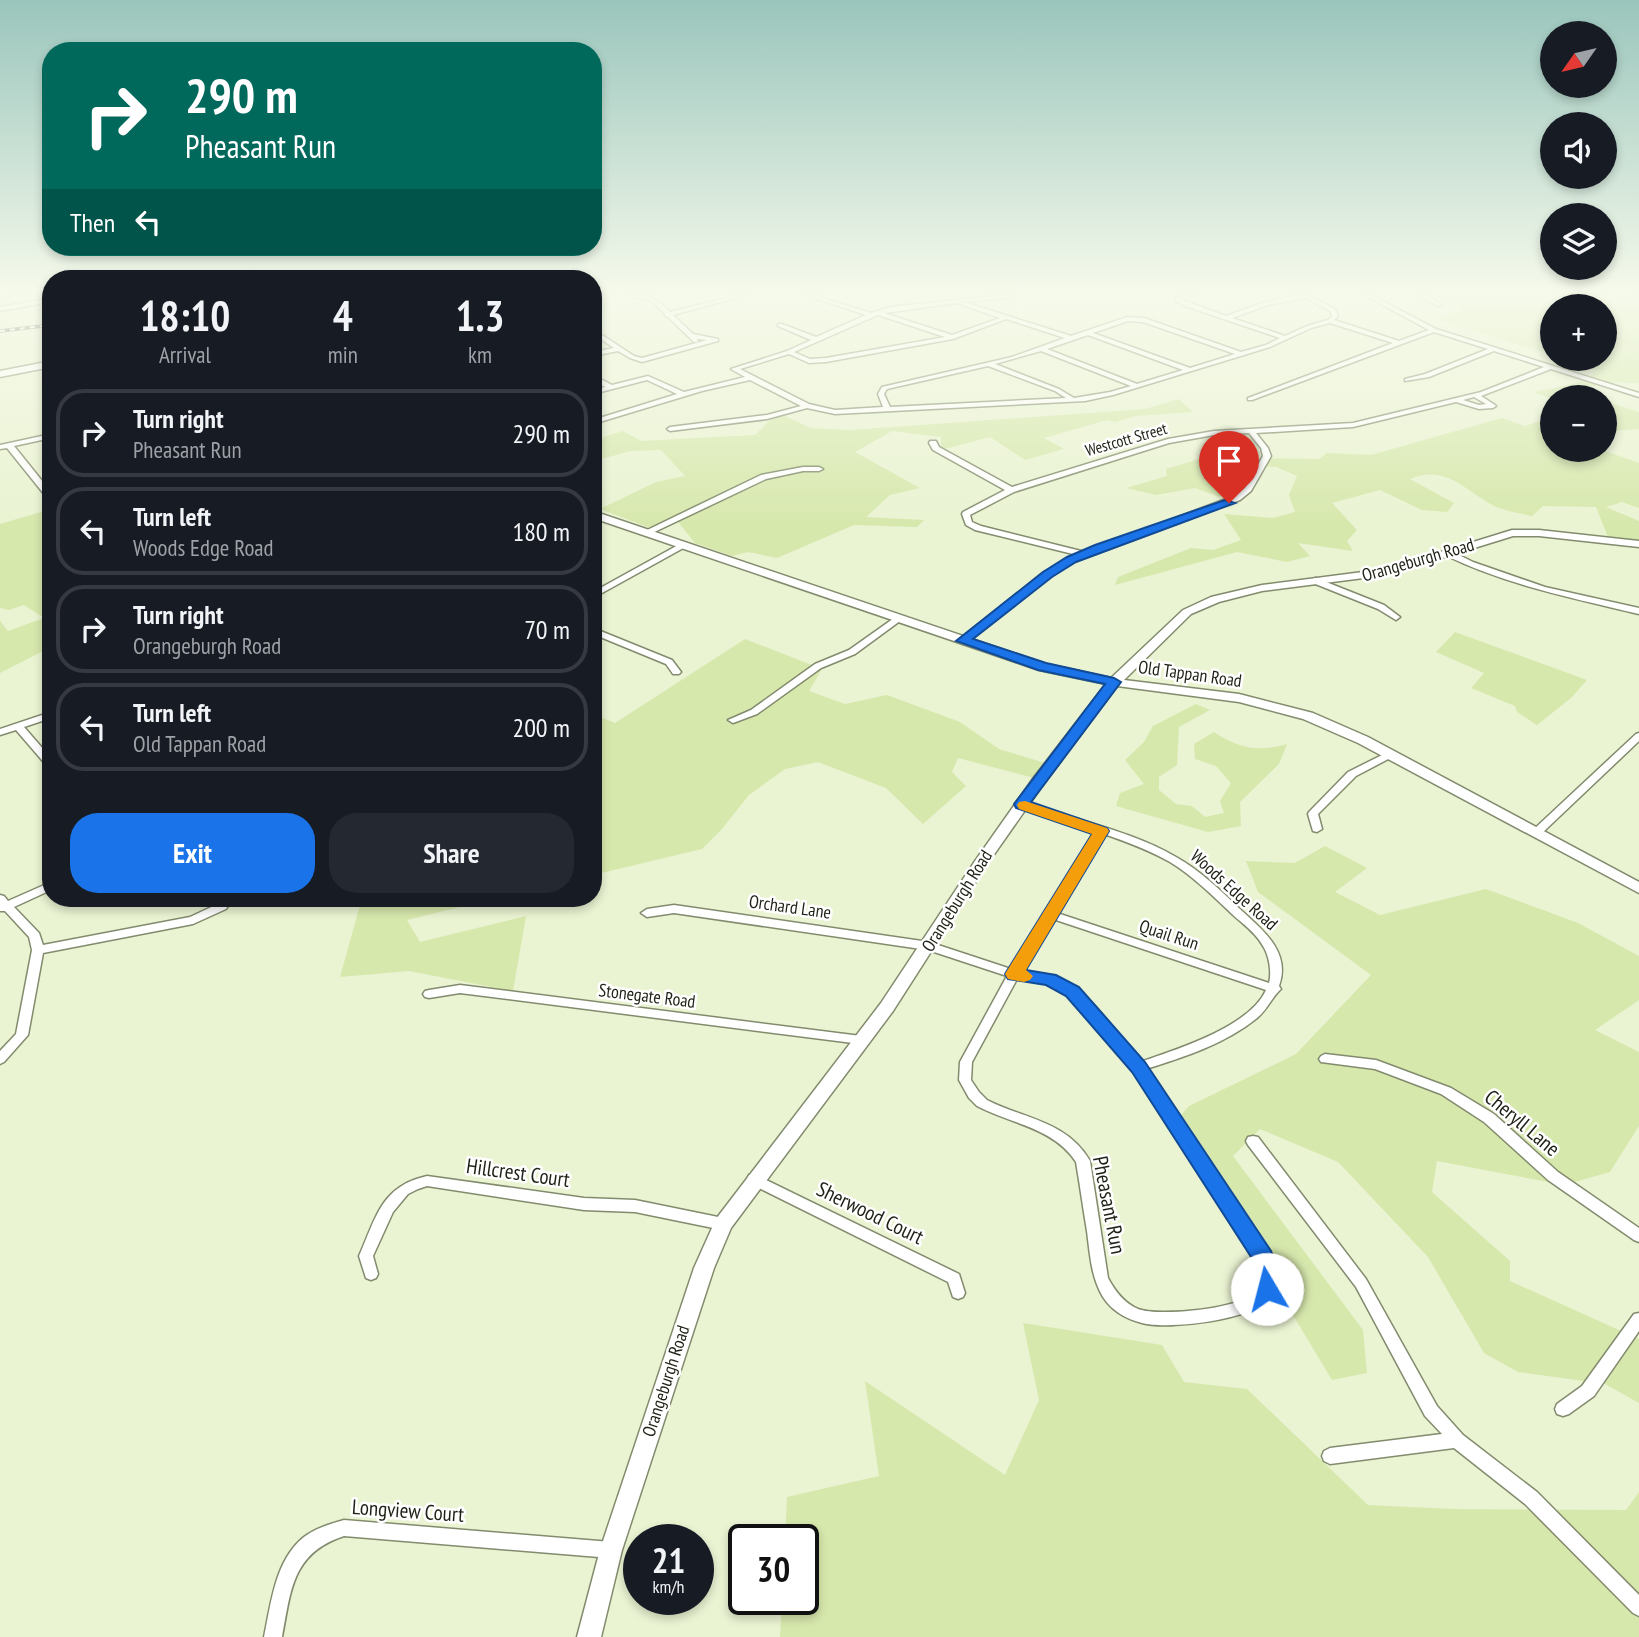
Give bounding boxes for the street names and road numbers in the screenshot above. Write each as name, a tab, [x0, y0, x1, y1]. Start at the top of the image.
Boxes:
street label: Westcott Street	[1083, 418, 1170, 460]
street label: Orangeburgh Road	[1359, 532, 1477, 587]
street label: Old Tappan Road	[1137, 655, 1243, 692]
street label: Woods Edge Road	[1186, 844, 1283, 935]
street label: Orangeburgh Road	[916, 845, 997, 956]
street label: Orchard Lane	[748, 889, 833, 924]
street label: Quail Run	[1137, 914, 1202, 955]
street label: Stonegate Road	[597, 978, 697, 1013]
street label: Cheryll Lane	[1479, 1083, 1566, 1162]
street label: Hillcrest Court	[465, 1152, 572, 1193]
street label: Pheasant Run	[1087, 1154, 1132, 1256]
street label: Sherwood Court	[812, 1175, 928, 1250]
street label: Orangeburgh Road	[637, 1322, 694, 1440]
street label: Longview Court	[351, 1493, 465, 1528]

